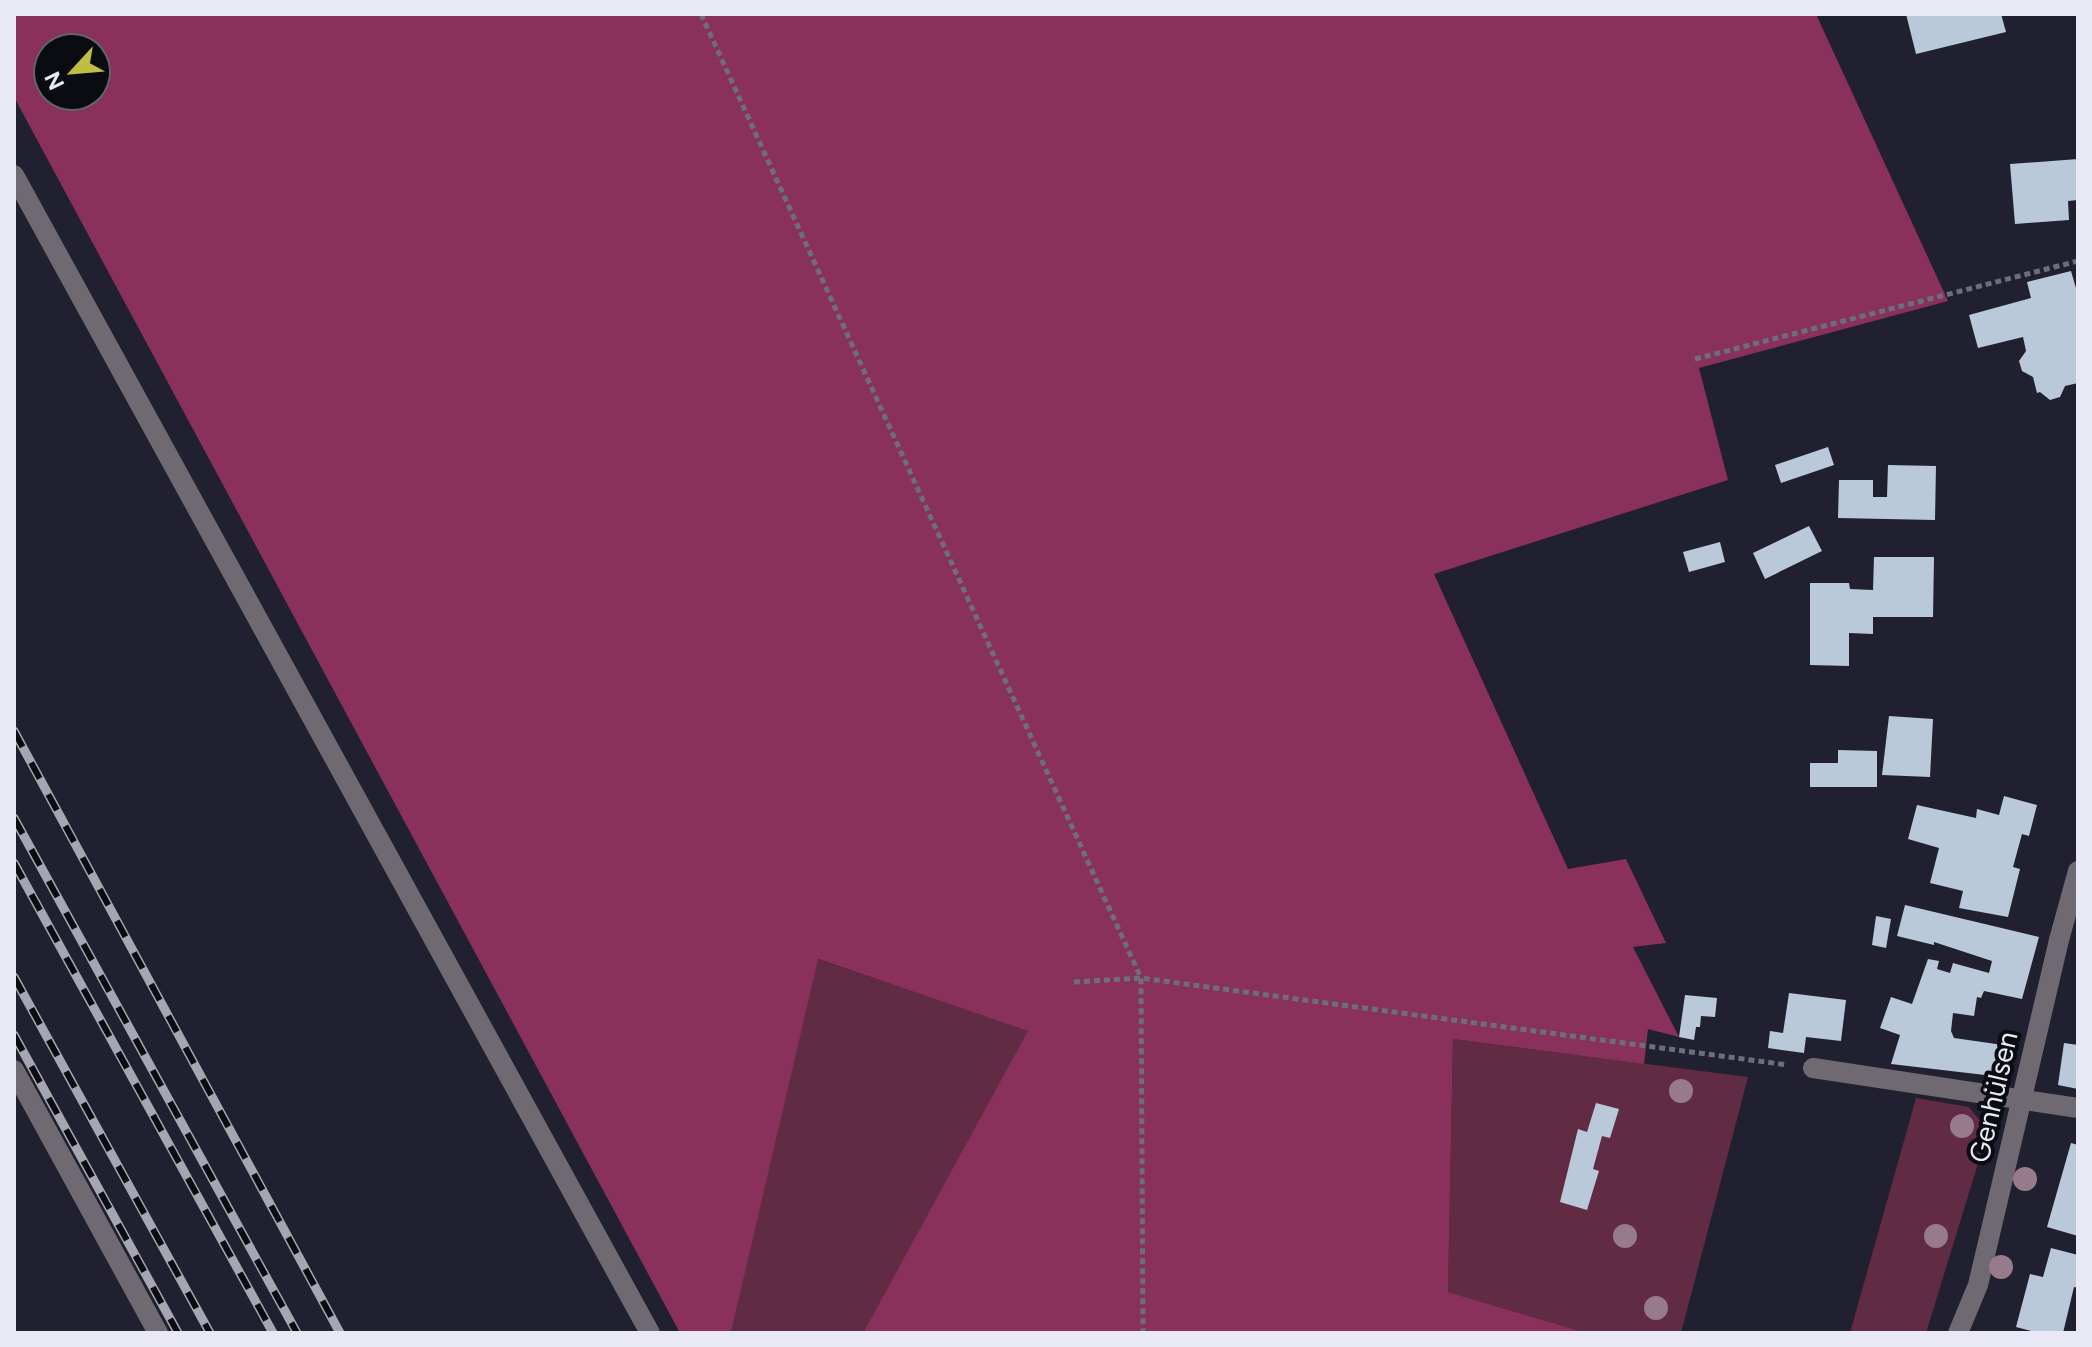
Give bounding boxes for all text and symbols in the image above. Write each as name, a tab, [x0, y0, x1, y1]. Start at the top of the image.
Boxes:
north arrow	[32, 32, 112, 112]
text: N	[39, 67, 70, 94]
street label: Genhülsen	[1961, 1028, 2025, 1166]

